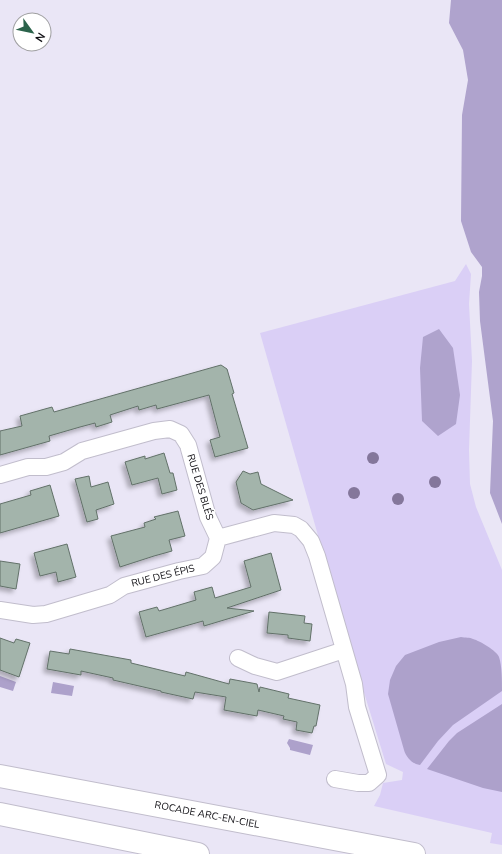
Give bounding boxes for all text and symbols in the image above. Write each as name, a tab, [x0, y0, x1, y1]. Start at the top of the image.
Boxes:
north arrow	[12, 12, 52, 52]
text: N	[31, 30, 48, 45]
street label: RUE DES BLÉS	[183, 452, 217, 522]
street label: RUE DES ÉPIS	[130, 561, 196, 591]
street label: ROCADE ARC-EN-CIEL	[153, 798, 261, 832]

